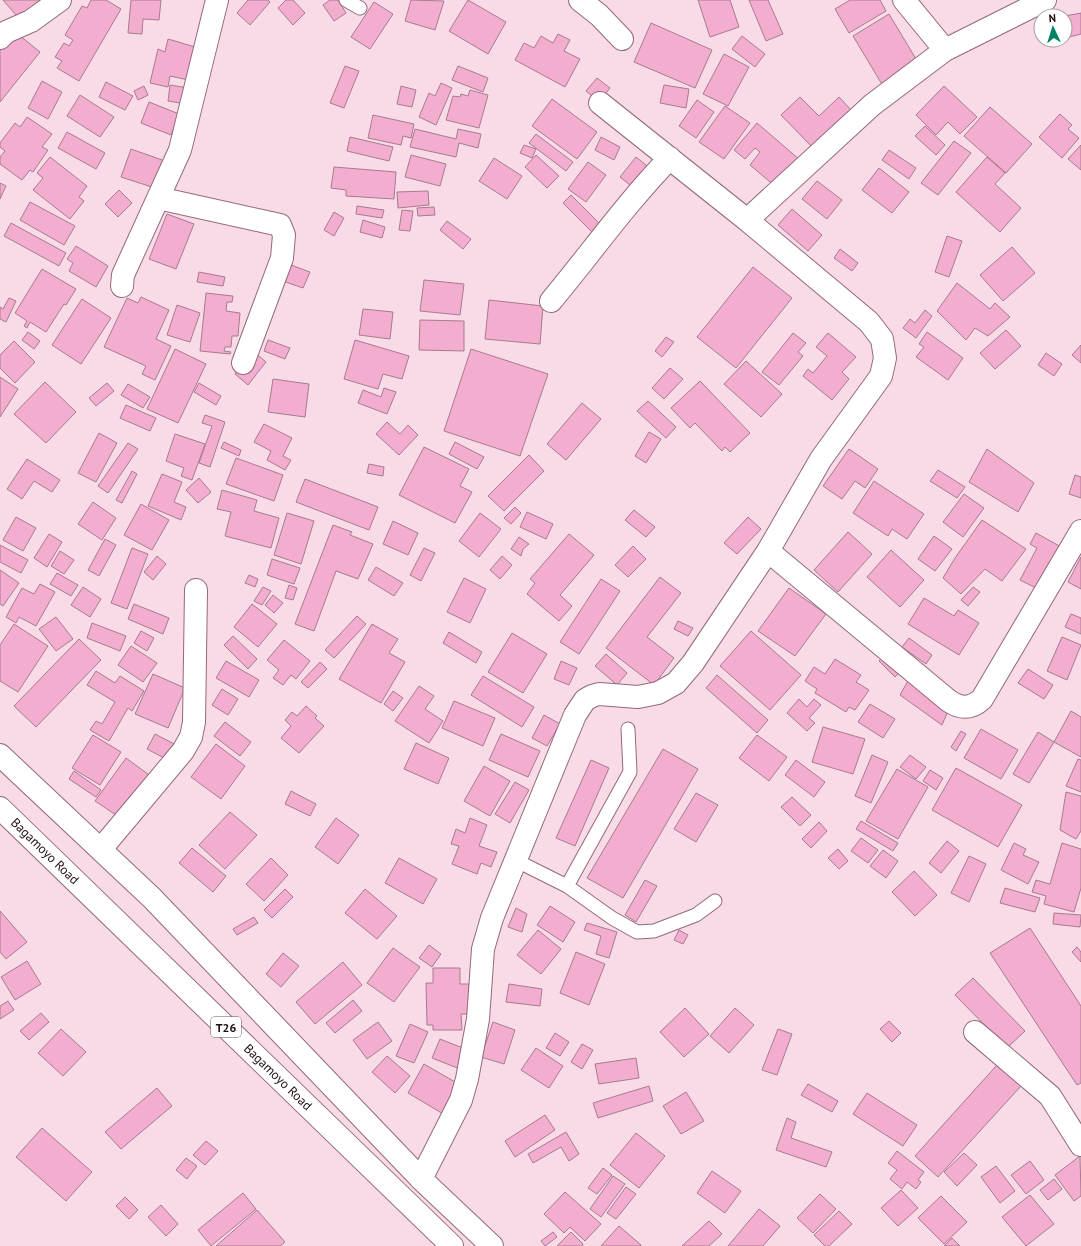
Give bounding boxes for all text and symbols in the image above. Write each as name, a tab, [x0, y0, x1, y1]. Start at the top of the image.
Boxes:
north arrow	[1033, 8, 1073, 48]
text: N	[1048, 11, 1056, 25]
street label: Bagamoyo Road	[7, 814, 83, 888]
road number: T26	[211, 1017, 241, 1037]
street label: Bagamoyo Road	[240, 1040, 316, 1114]

